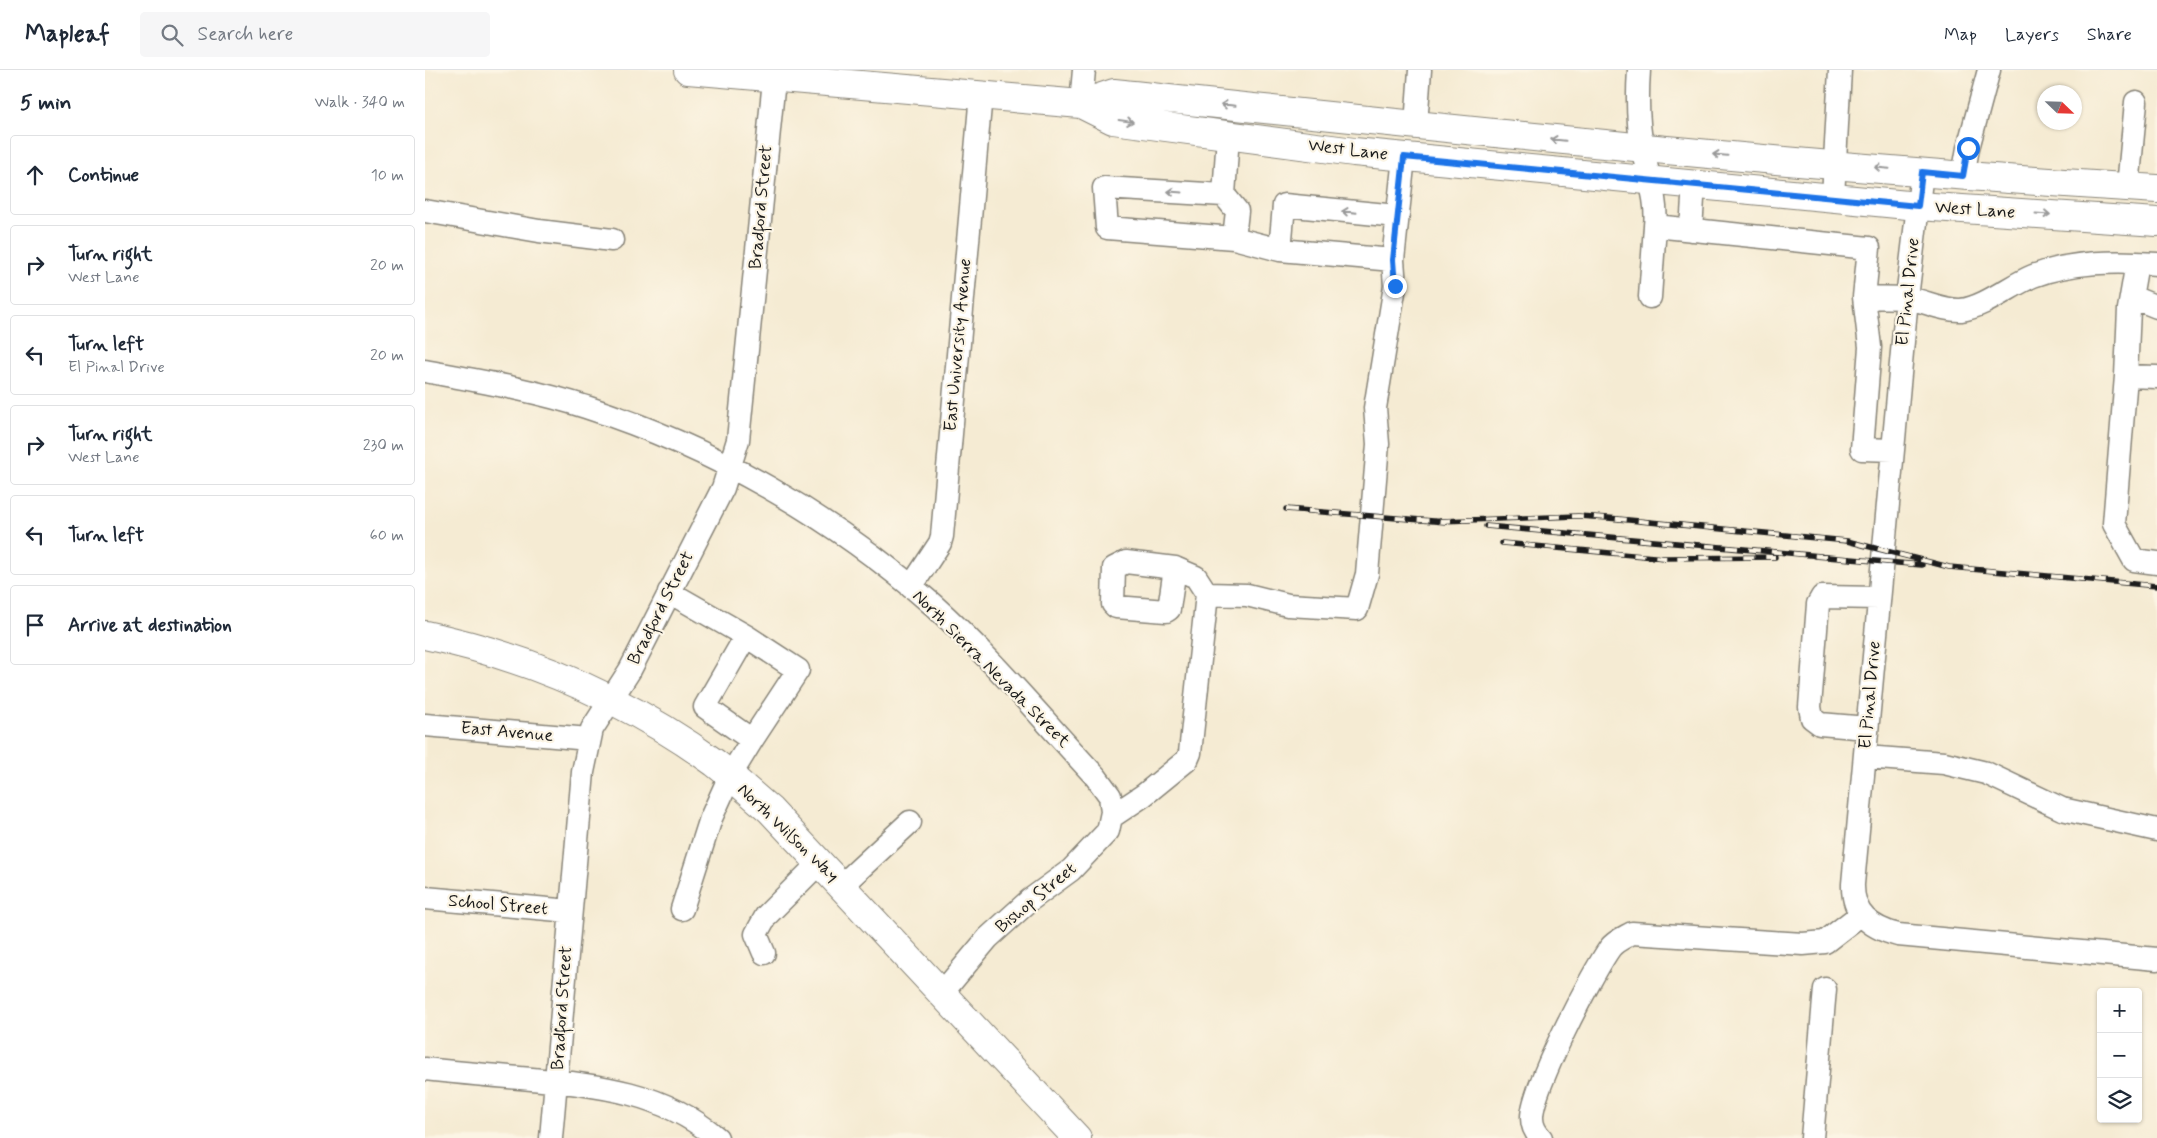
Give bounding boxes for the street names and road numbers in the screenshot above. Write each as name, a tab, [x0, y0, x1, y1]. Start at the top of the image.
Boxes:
street label: West Lane	[1307, 133, 1389, 167]
street label: Bradford Street	[744, 144, 780, 270]
street label: West Lane	[1934, 195, 2016, 225]
street label: El Pinal Drive	[1890, 237, 1926, 347]
street label: East University Avenue	[938, 257, 978, 433]
street label: Bradford Street	[622, 547, 702, 670]
street label: North Sierra Nevada Street	[907, 585, 1076, 754]
street label: El Pinal Drive	[1853, 640, 1887, 750]
street label: East Avenue	[460, 716, 555, 748]
street label: North Wilson Way	[732, 778, 844, 888]
street label: Bishop Street	[990, 857, 1082, 939]
street label: School Street	[447, 889, 549, 921]
street label: Bradford Street	[546, 945, 580, 1071]

